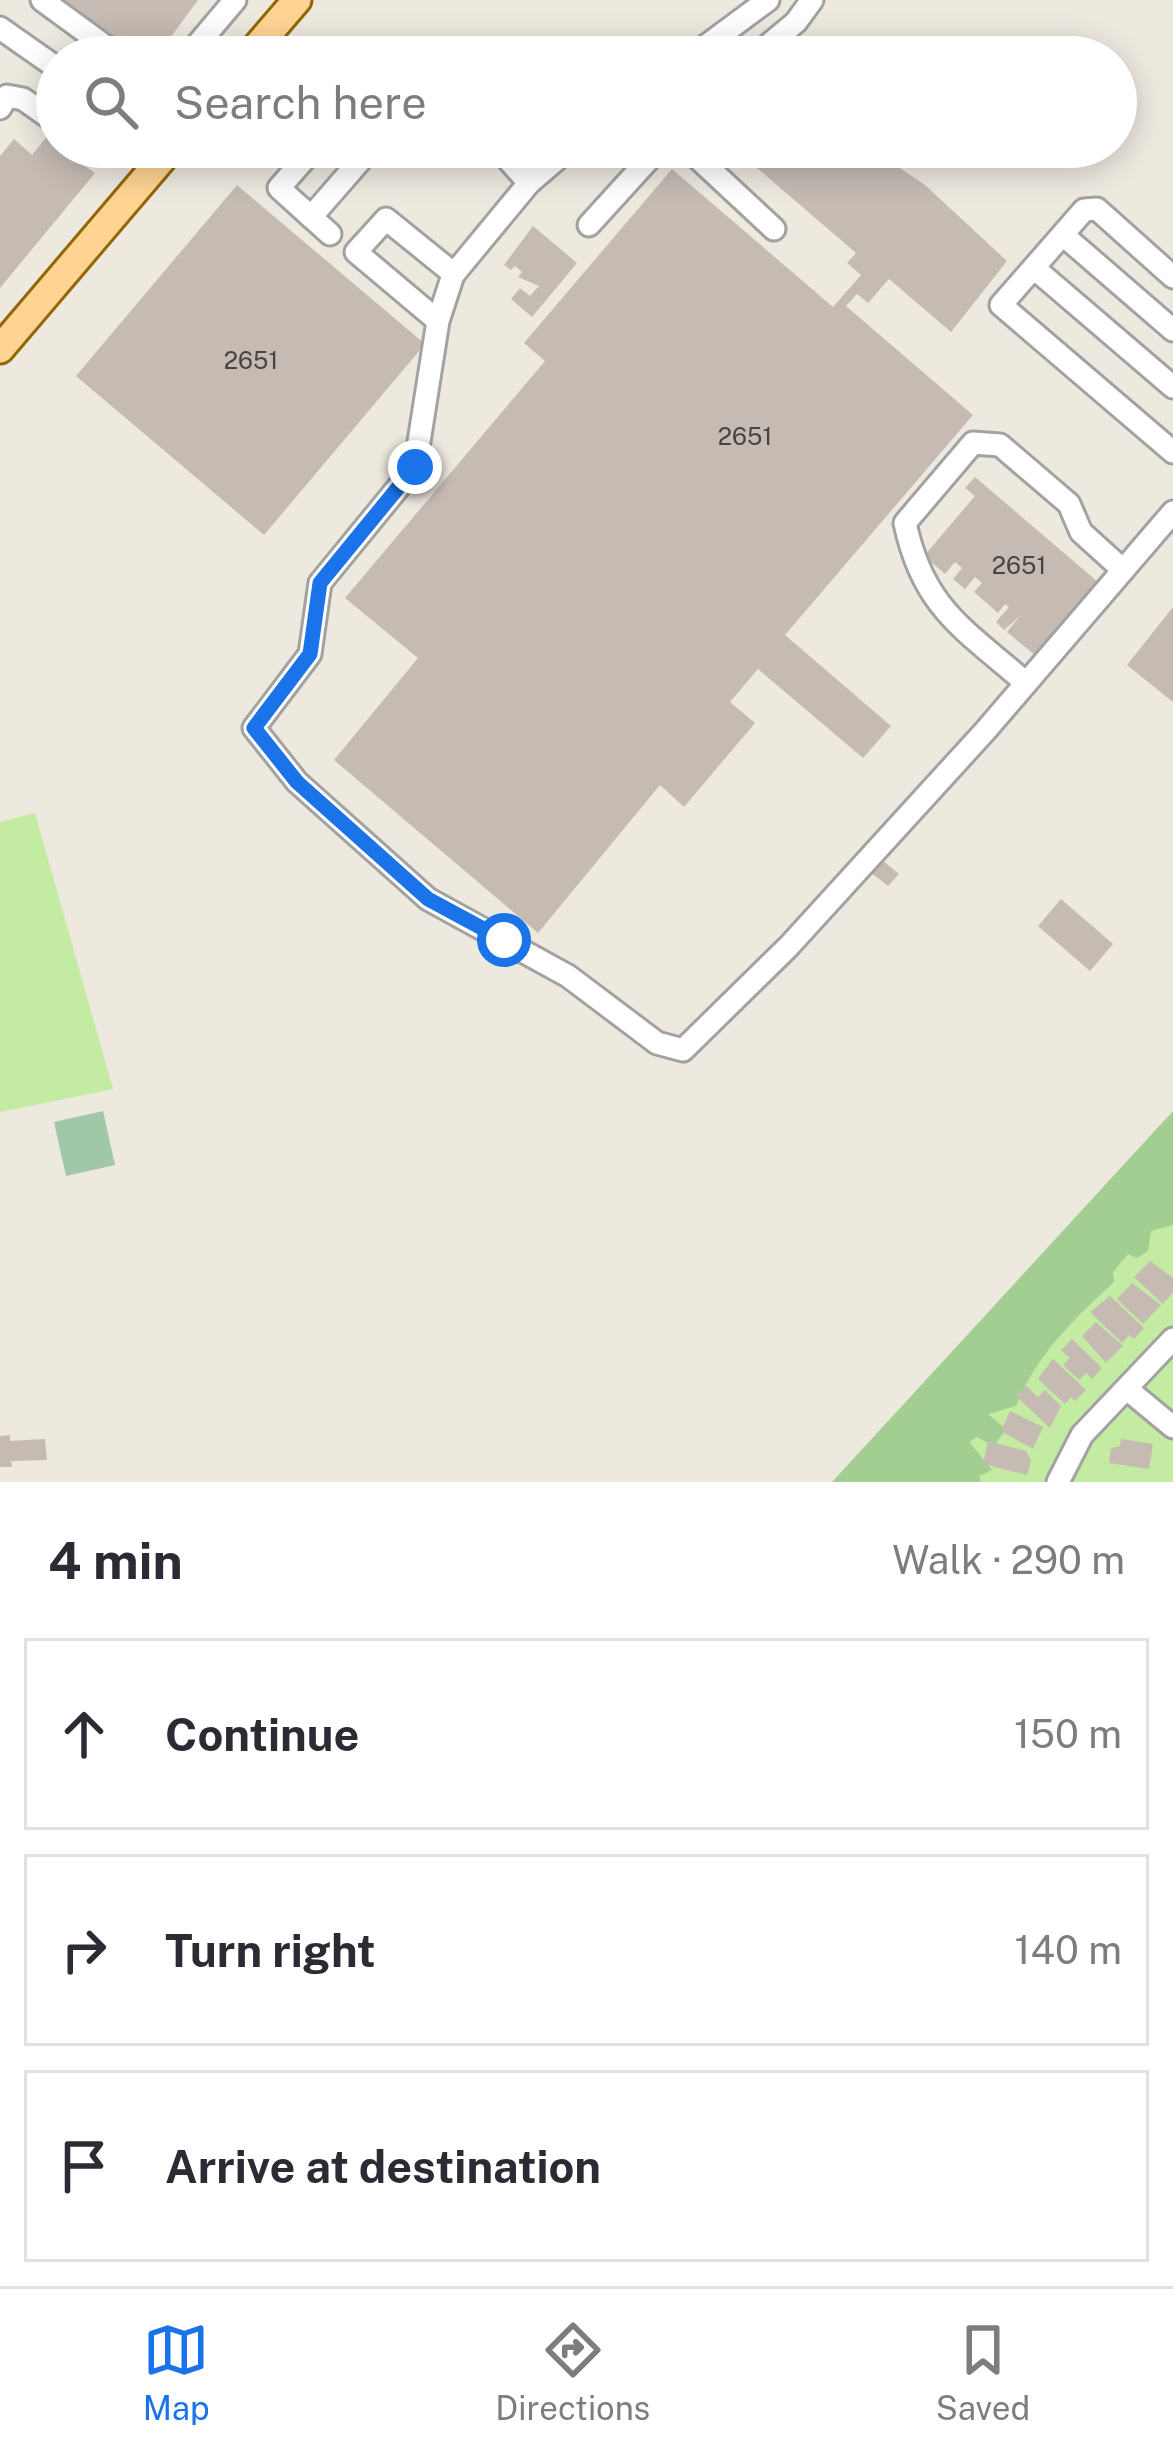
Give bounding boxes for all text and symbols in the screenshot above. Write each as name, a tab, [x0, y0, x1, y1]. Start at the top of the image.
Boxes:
search box	[36, 36, 1137, 168]
icon: search	[78, 69, 144, 135]
text: Search here	[174, 76, 427, 129]
house number: 2651	[224, 346, 278, 374]
house number: 2651	[718, 422, 772, 450]
route end	[388, 440, 442, 494]
house number: 2651	[992, 551, 1046, 579]
route start	[477, 913, 531, 967]
text: 4 min	[48, 1531, 183, 1590]
text: Walk · 290 m	[892, 1537, 1125, 1583]
icon: ahead	[51, 1701, 117, 1767]
text: Continue	[165, 1708, 359, 1761]
text: 150 m	[1014, 1711, 1122, 1757]
icon: right	[51, 1917, 117, 1983]
text: Turn right	[165, 1924, 376, 1977]
text: 140 m	[1015, 1927, 1122, 1973]
icon: arrive	[51, 2133, 117, 2199]
text: Arrive at destination	[165, 2140, 601, 2193]
tab: Map	[143, 2317, 210, 2427]
tab: Directions	[495, 2317, 650, 2427]
tab: Saved	[936, 2317, 1030, 2427]

